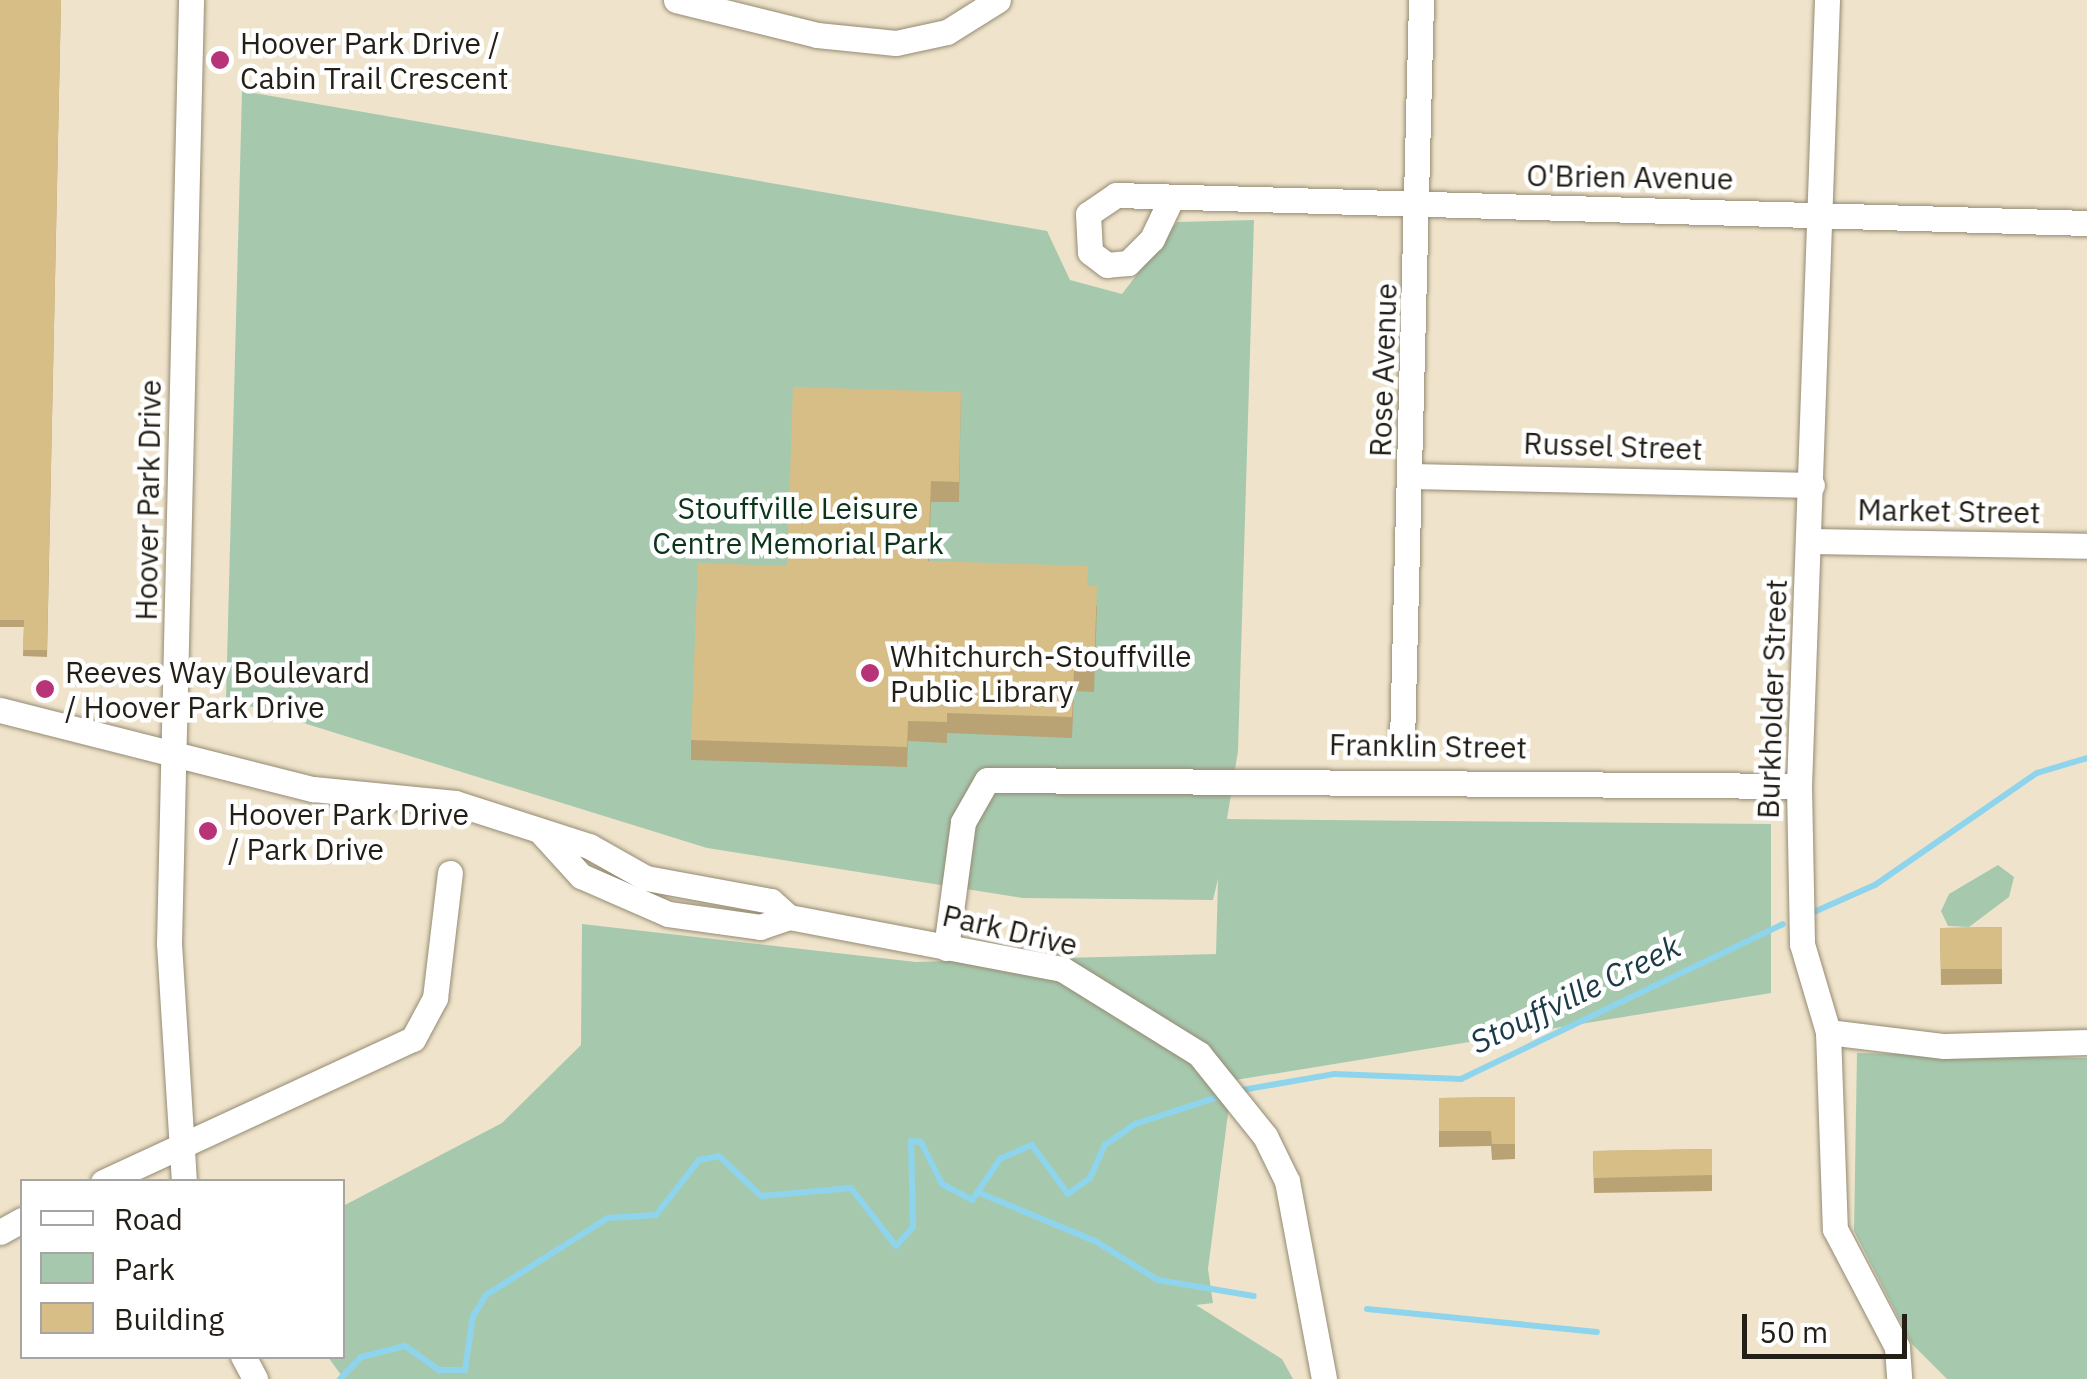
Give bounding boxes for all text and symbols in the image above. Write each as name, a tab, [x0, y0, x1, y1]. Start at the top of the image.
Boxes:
place label: Hoover Park Drive / Cabin Trail Crescent	[240, 25, 509, 96]
marker: Hoover Park Drive / Cabin Trail Crescent	[209, 49, 231, 71]
street label: O'Brien Avenue	[1526, 157, 1734, 197]
street label: Rose Avenue	[1362, 282, 1404, 458]
street label: Hoover Park Drive	[128, 379, 168, 621]
street label: Russel Street	[1523, 425, 1703, 467]
park label: Stouffville Leisure Centre Memorial Park	[652, 490, 944, 560]
street label: Market Street	[1857, 491, 2041, 531]
street label: Burkholder Street	[1750, 579, 1794, 819]
place label: Whitchurch-Stouffville Public Library	[890, 638, 1192, 708]
place label: Reeves Way Boulevard / Hoover Park Drive	[65, 654, 370, 724]
marker: Whitchurch-Stouffville Public Library	[859, 662, 881, 684]
marker: Reeves Way Boulevard / Hoover Park Drive	[34, 678, 56, 700]
street label: Franklin Street	[1329, 726, 1527, 766]
place label: Hoover Park Drive / Park Drive	[228, 796, 469, 866]
marker: Hoover Park Drive / Park Drive	[197, 820, 219, 842]
street label: Park Drive	[939, 897, 1081, 963]
water label: Stouffville Creek	[1464, 927, 1686, 1061]
legend	[20, 1179, 345, 1359]
text: Road	[114, 1199, 183, 1238]
text: Park	[114, 1249, 175, 1288]
scale bar	[1747, 1294, 1912, 1356]
text: Building	[114, 1299, 224, 1338]
text: 50 m	[1759, 1312, 1828, 1351]

